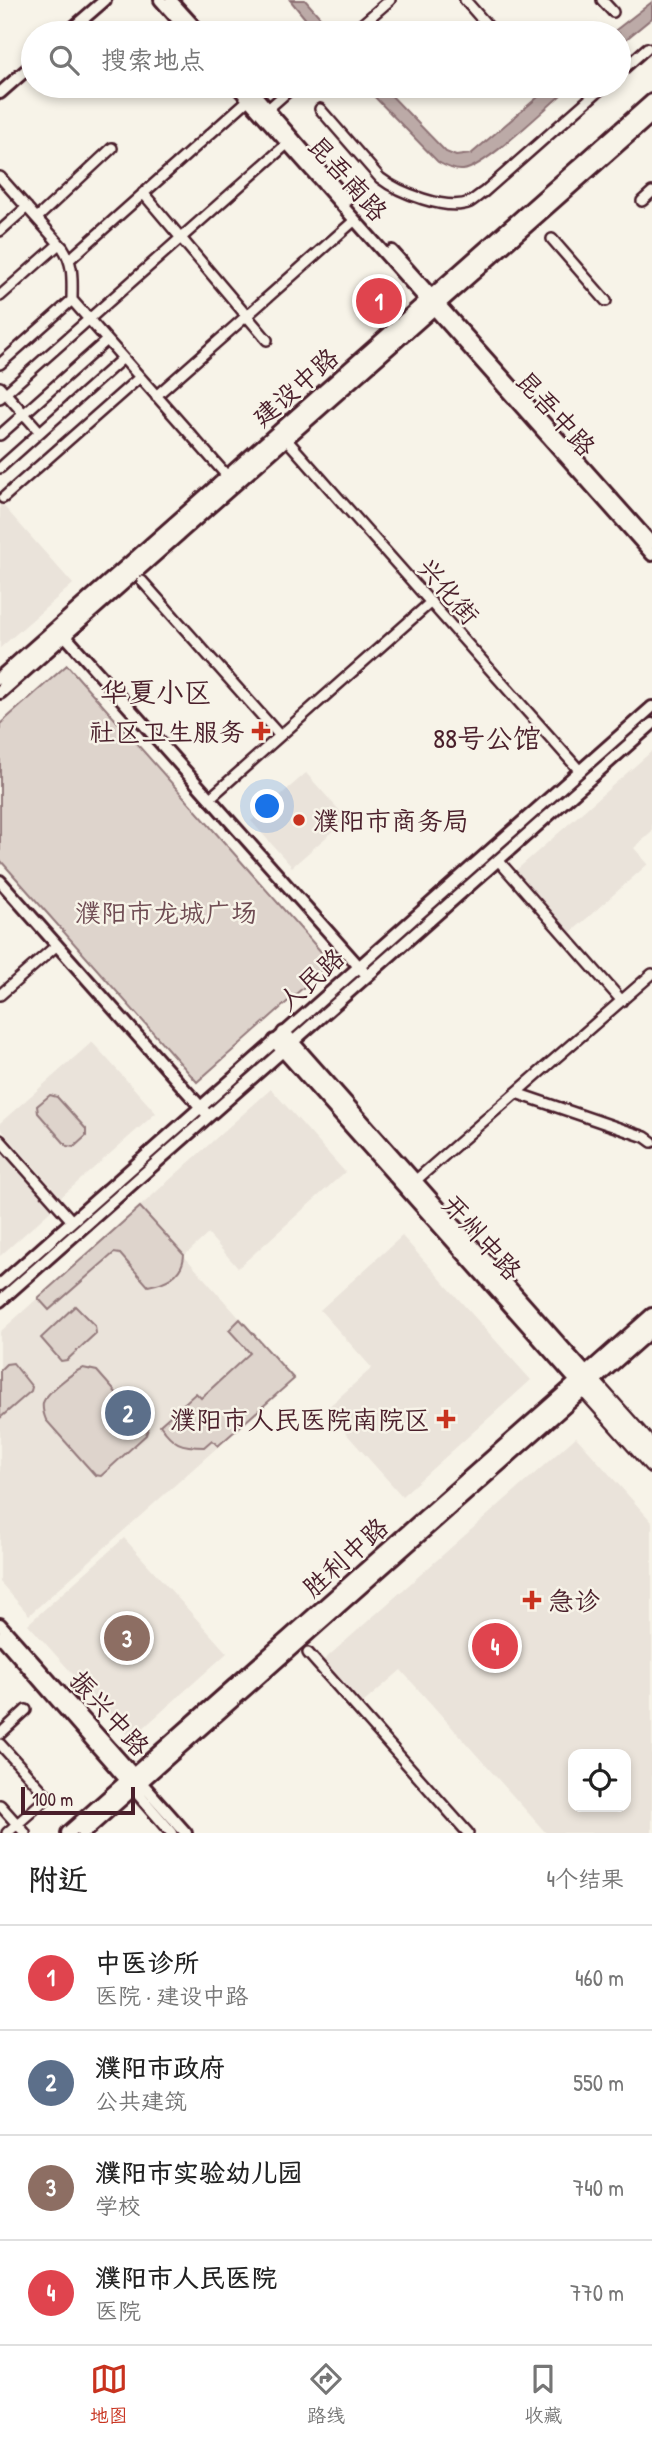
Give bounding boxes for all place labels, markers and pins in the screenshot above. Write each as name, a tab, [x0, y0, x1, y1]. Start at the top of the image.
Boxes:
pin: 1	[356, 275, 402, 327]
place label: 社区卫生服务	[89, 714, 245, 749]
marker: 社区卫生服务	[251, 721, 271, 741]
place label: 濮阳市商务局	[313, 803, 469, 838]
marker: 濮阳市商务局	[291, 812, 307, 828]
pin: 2	[105, 1387, 151, 1439]
place label: 濮阳市人民医院南院区	[170, 1402, 430, 1437]
marker: 濮阳市人民医院南院区	[436, 1409, 456, 1429]
place label: 急诊	[548, 1583, 600, 1618]
marker: 急诊	[522, 1590, 542, 1610]
pin: 3	[104, 1612, 150, 1664]
pin: 4	[472, 1620, 518, 1672]

